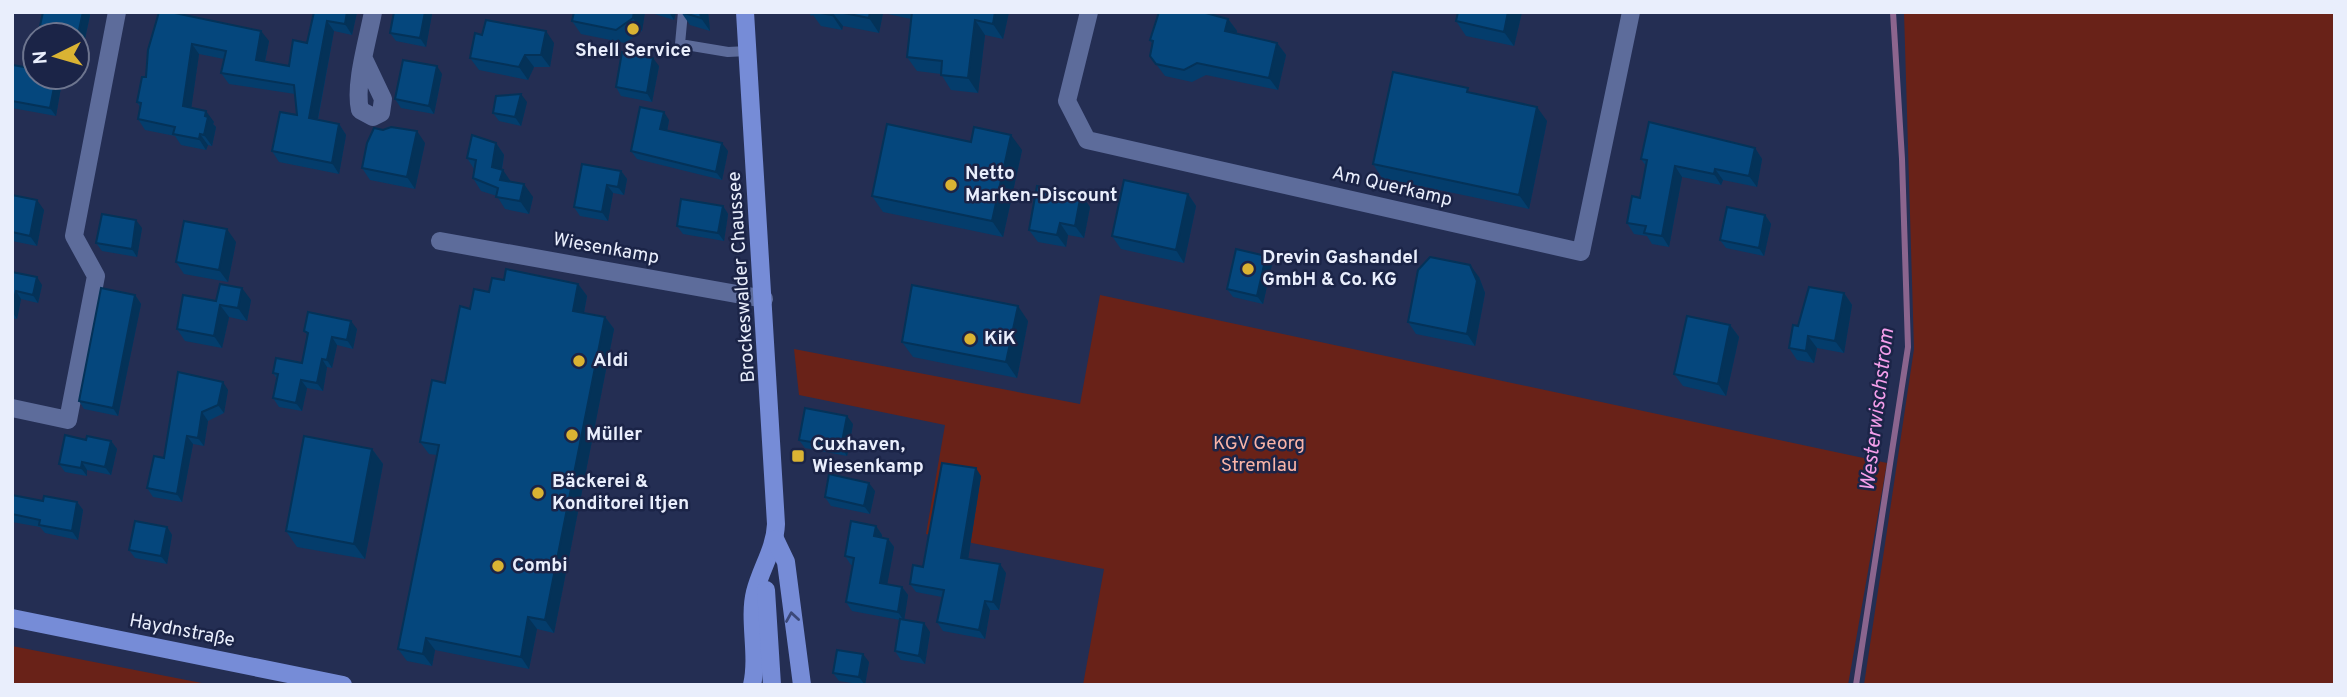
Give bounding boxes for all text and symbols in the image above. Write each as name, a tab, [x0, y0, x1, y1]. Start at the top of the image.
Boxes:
north arrow	[21, 21, 91, 91]
marker: Shell Service	[625, 21, 641, 37]
place label: Shell Service	[575, 39, 691, 63]
text: N	[29, 49, 54, 65]
place label: Netto Marken-Discount	[965, 162, 1117, 208]
street label: Am Querkamp	[1330, 162, 1454, 212]
street label: Brockeswalder Chaussee	[723, 171, 761, 383]
marker: Netto Marken-Discount	[943, 177, 959, 193]
street label: Wiesenkamp	[551, 228, 661, 270]
place label: Drevin Gashandel GmbH & Co. KG	[1262, 246, 1418, 292]
marker: Drevin Gashandel GmbH & Co. KG	[1240, 261, 1256, 277]
water label: Westerwischstrom	[1855, 326, 1902, 493]
place label: KiK	[984, 327, 1016, 351]
marker: KiK	[962, 331, 978, 347]
place label: Aldi	[593, 349, 629, 373]
marker: Aldi	[571, 353, 587, 369]
place label: Müller	[586, 423, 642, 447]
marker: Müller	[564, 427, 580, 443]
park label: KGV Georg Stremlau	[1213, 432, 1305, 478]
place label: Cuxhaven, Wiesenkamp	[812, 433, 924, 479]
marker: Cuxhaven, Wiesenkamp	[790, 448, 806, 464]
place label: Bäckerei & Konditorei Itjen	[552, 470, 689, 516]
marker: Bäckerei & Konditorei Itjen	[530, 485, 546, 501]
place label: Combi	[512, 554, 568, 578]
marker: Combi	[490, 558, 506, 574]
street label: Haydnstraße	[127, 609, 237, 653]
one-way arrow	[785, 611, 800, 623]

